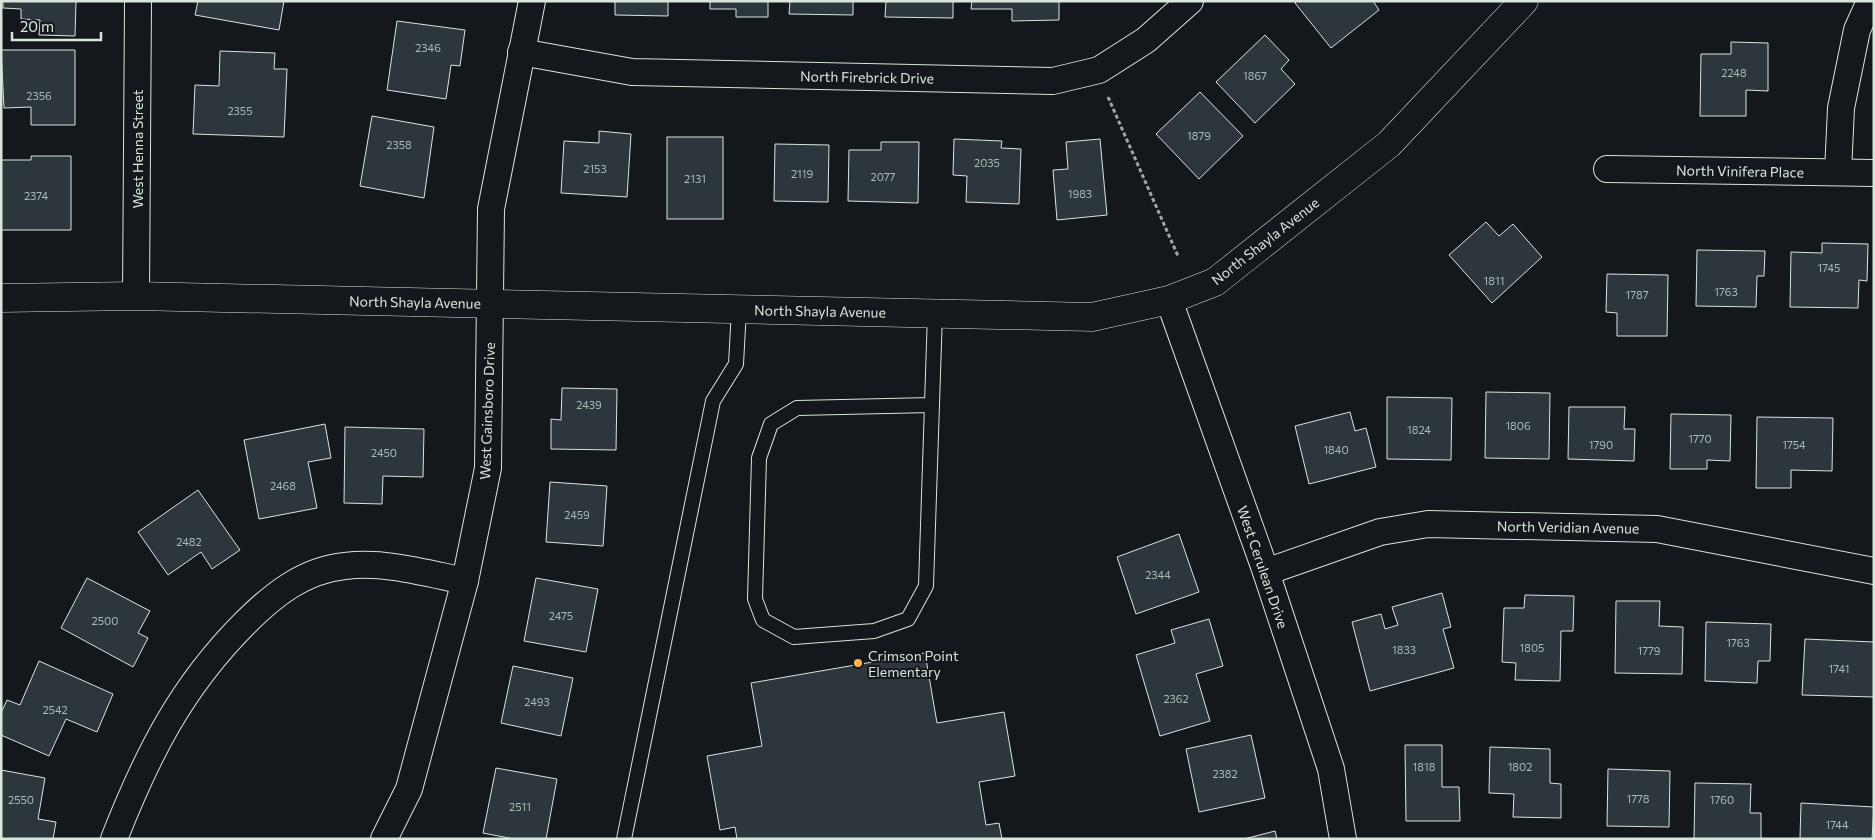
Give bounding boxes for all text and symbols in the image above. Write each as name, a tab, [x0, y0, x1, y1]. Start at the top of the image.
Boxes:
scale bar	[12, 10, 101, 42]
text: 20 m	[20, 17, 54, 35]
house number: 2346	[415, 41, 441, 54]
house number: 2248	[1721, 66, 1747, 79]
street label: North Firebrick Drive	[800, 67, 934, 87]
house number: 1867	[1243, 69, 1267, 82]
house number: 2356	[26, 89, 52, 102]
street label: West Henna Street	[129, 89, 146, 208]
house number: 2355	[227, 104, 253, 117]
house number: 1879	[1187, 129, 1211, 142]
house number: 2358	[386, 138, 412, 151]
house number: 2035	[974, 156, 1000, 169]
street label: North Vinifera Place	[1676, 161, 1804, 181]
house number: 2153	[583, 162, 607, 175]
house number: 2119	[791, 167, 813, 180]
house number: 2077	[871, 170, 896, 183]
house number: 2131	[684, 172, 706, 185]
house number: 1983	[1068, 187, 1092, 200]
house number: 2374	[24, 189, 48, 202]
street label: North Shayla Avenue	[1208, 194, 1322, 288]
house number: 1745	[1818, 261, 1840, 274]
house number: 1811	[1484, 274, 1504, 287]
house number: 1763	[1714, 285, 1738, 298]
house number: 1787	[1626, 288, 1649, 301]
street label: North Shayla Avenue	[349, 292, 481, 312]
street label: North Shayla Avenue	[754, 301, 886, 321]
street label: West Gainsboro Drive	[476, 342, 498, 480]
house number: 2439	[576, 398, 602, 411]
house number: 1806	[1505, 419, 1531, 432]
house number: 1824	[1407, 423, 1431, 436]
house number: 1770	[1688, 432, 1712, 445]
house number: 1790	[1589, 438, 1613, 451]
house number: 1754	[1782, 438, 1806, 451]
house number: 1840	[1323, 443, 1349, 456]
house number: 2450	[371, 446, 397, 459]
house number: 2468	[270, 479, 296, 492]
street label: West Cerulean Drive	[1234, 503, 1292, 631]
house number: 2459	[564, 508, 590, 521]
street label: North Veridian Avenue	[1497, 517, 1639, 537]
house number: 2482	[176, 535, 202, 548]
house number: 2344	[1145, 568, 1171, 581]
house number: 2475	[549, 609, 573, 622]
house number: 2500	[92, 614, 118, 627]
house number: 1763	[1726, 636, 1750, 649]
house number: 1805	[1520, 641, 1544, 654]
house number: 1833	[1392, 643, 1416, 656]
house number: 1779	[1638, 644, 1661, 657]
place label: Crimson Point Elementary	[868, 647, 959, 680]
marker: Crimson Point Elementary	[852, 657, 864, 669]
house number: 1741	[1829, 662, 1849, 675]
house number: 2362	[1163, 692, 1189, 705]
house number: 2493	[524, 695, 550, 708]
house number: 2542	[43, 703, 67, 716]
house number: 1818	[1413, 760, 1436, 773]
house number: 1802	[1508, 760, 1532, 773]
house number: 2382	[1212, 767, 1238, 780]
house number: 1778	[1627, 792, 1650, 805]
house number: 2550	[8, 793, 34, 806]
house number: 1760	[1710, 793, 1734, 806]
house number: 2511	[509, 800, 531, 813]
house number: 1744	[1825, 818, 1849, 831]

